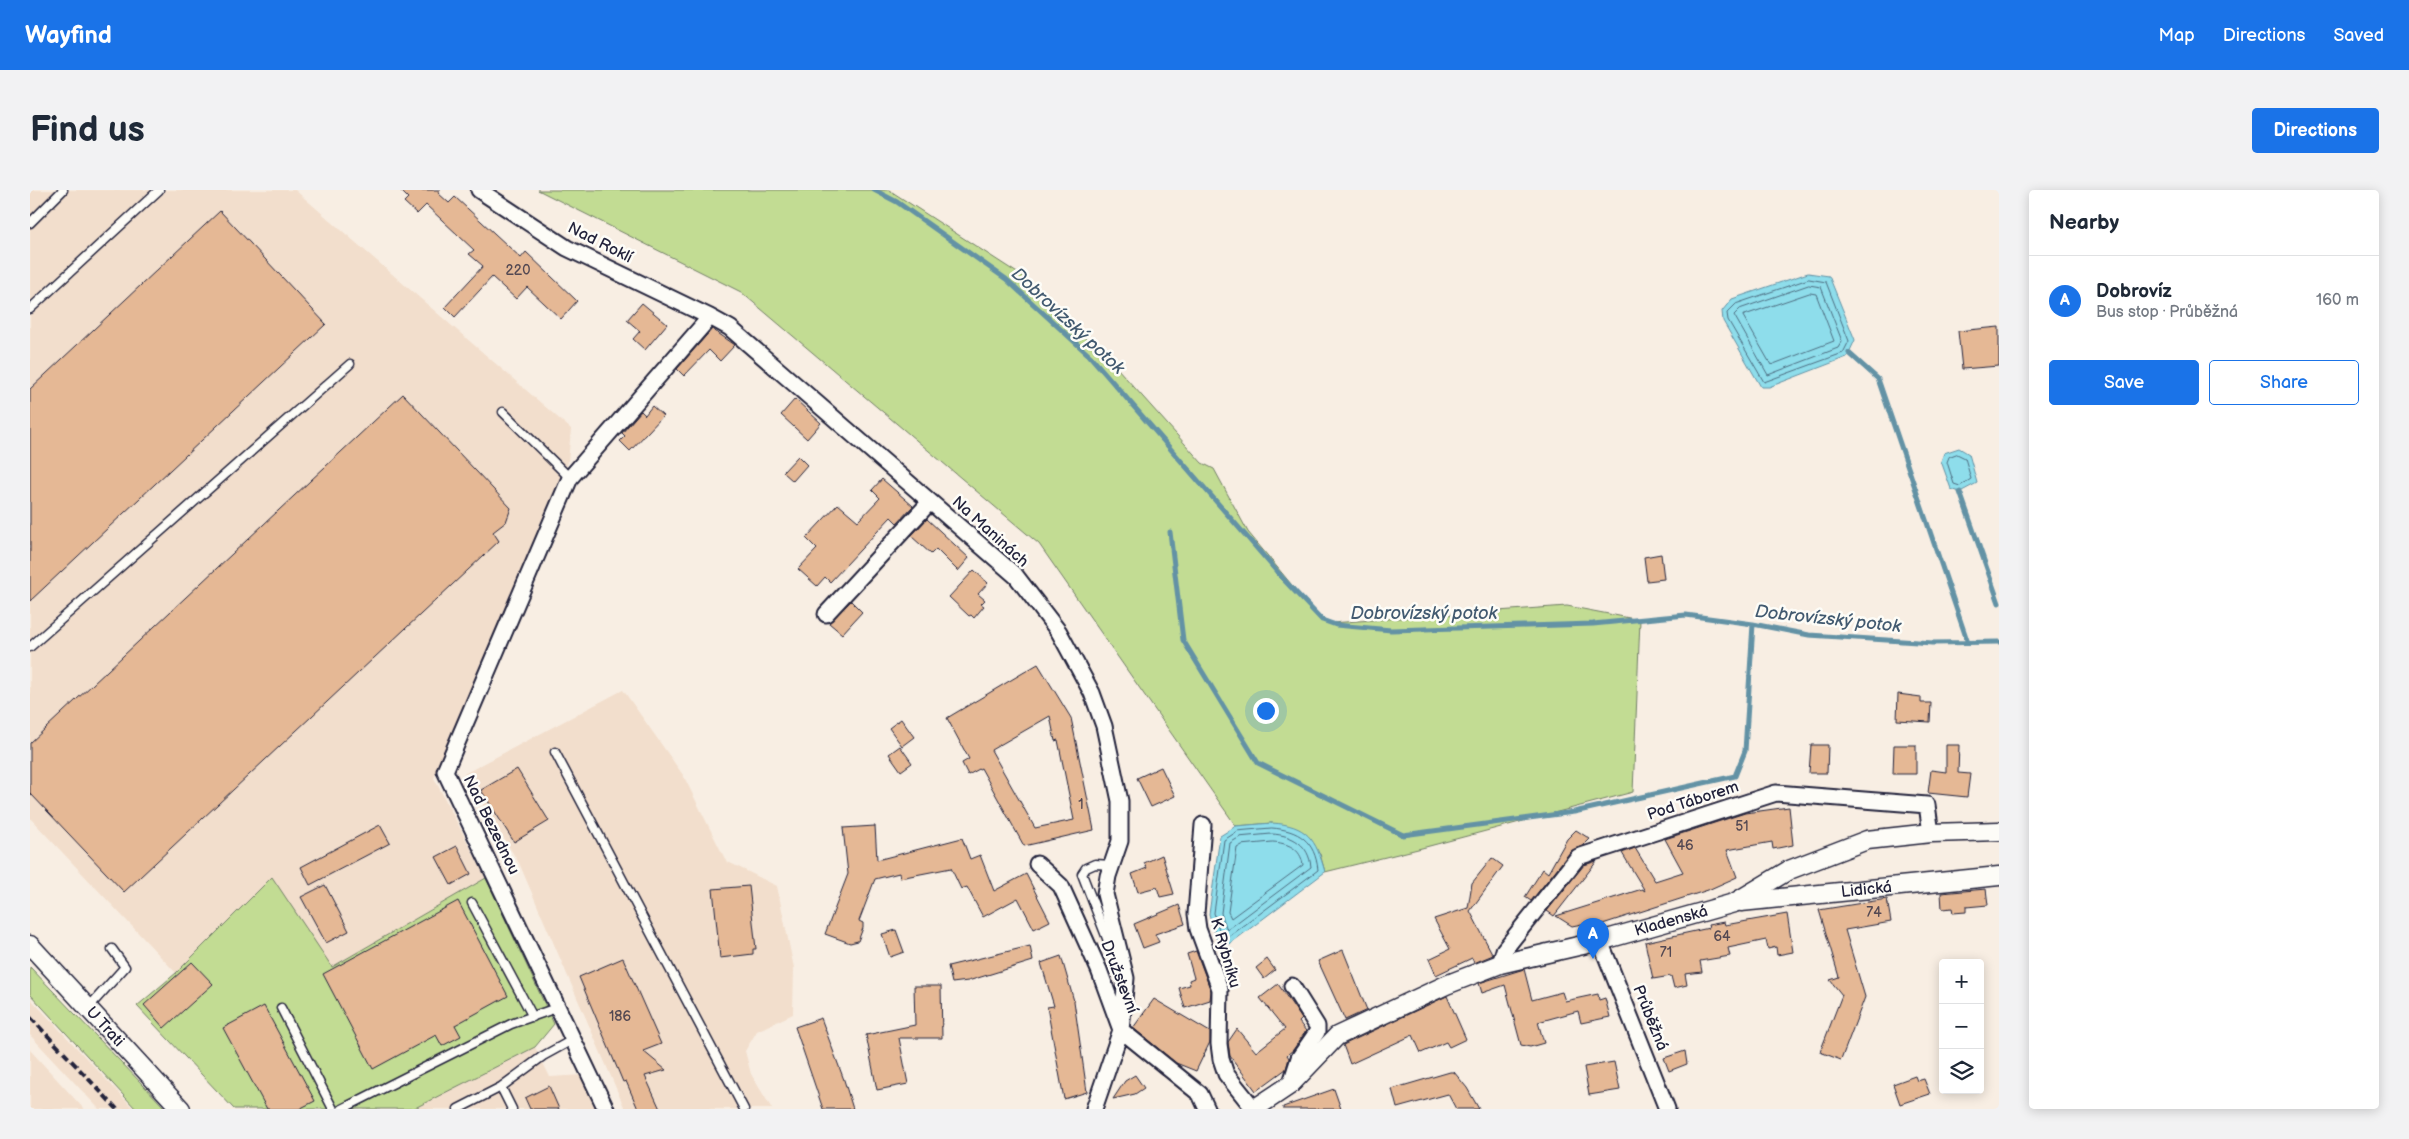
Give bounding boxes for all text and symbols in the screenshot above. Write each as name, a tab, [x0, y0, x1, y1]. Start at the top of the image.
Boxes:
text: Wayfind	[25, 21, 112, 50]
text: Map	[2159, 25, 2195, 46]
text: Directions	[2223, 25, 2305, 46]
text: Saved	[2333, 25, 2384, 46]
button: Directions	[2252, 108, 2379, 153]
text: Find us	[30, 109, 145, 152]
text: Nearby	[2049, 210, 2119, 235]
street label: Nad Roklí	[564, 219, 636, 268]
house number: 220	[506, 262, 530, 279]
water label: Dobrovízský potok	[1007, 263, 1130, 380]
text: Dobrovíz	[2096, 280, 2172, 303]
text: A	[2060, 291, 2070, 310]
text: 160 m	[2316, 291, 2359, 310]
text: Bus stop · Průběžná	[2096, 303, 2238, 322]
button: Save	[2049, 360, 2199, 405]
button: Share	[2209, 360, 2359, 405]
street label: Na Maninách	[948, 493, 1032, 571]
water label: Dobrovízský potok	[1754, 601, 1903, 637]
water label: Dobrovízský potok	[1351, 603, 1499, 624]
your location	[1253, 698, 1279, 724]
street label: Nad Bezednou	[459, 772, 523, 878]
street label: Pod Táborem	[1645, 777, 1741, 825]
house number: 1	[1078, 796, 1084, 813]
house number: 51	[1735, 818, 1749, 835]
house number: 46	[1676, 837, 1694, 854]
street label: Lidická	[1840, 877, 1893, 901]
street label: Kladenská	[1632, 901, 1710, 940]
house number: 74	[1866, 904, 1882, 921]
street label: K Rybníku	[1206, 916, 1244, 990]
pin: A	[1577, 918, 1609, 959]
house number: 64	[1713, 928, 1731, 945]
street label: Družstevní	[1096, 938, 1142, 1016]
house number: 71	[1660, 944, 1672, 961]
map controls	[1939, 959, 1984, 1094]
button: +	[1939, 959, 1984, 1004]
street label: Průběžná	[1628, 983, 1672, 1053]
street label: U Trati	[82, 1003, 128, 1051]
button: −	[1939, 1004, 1984, 1049]
house number: 186	[609, 1008, 632, 1025]
button: layers	[1939, 1049, 1984, 1094]

